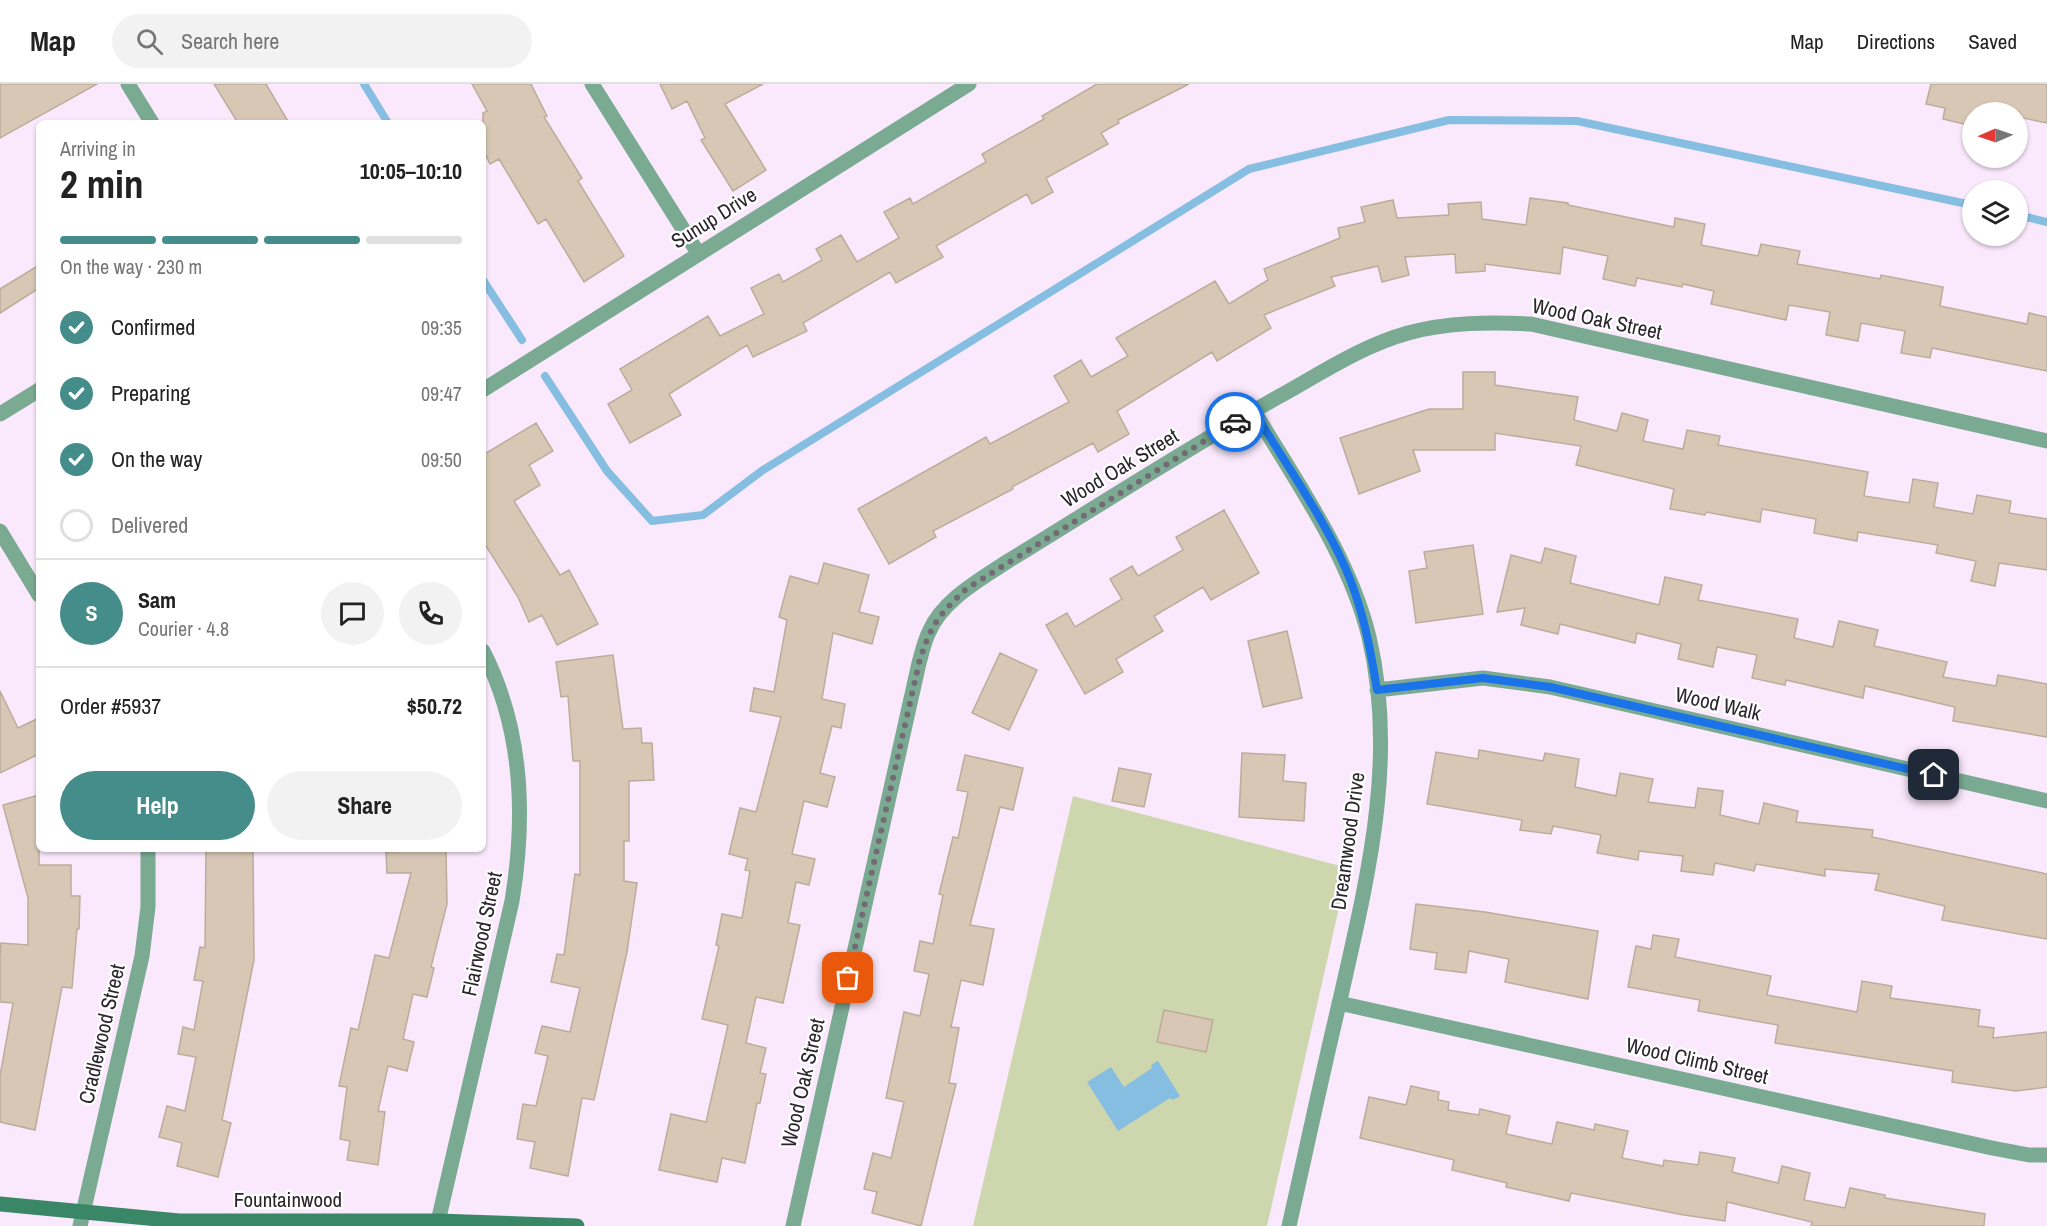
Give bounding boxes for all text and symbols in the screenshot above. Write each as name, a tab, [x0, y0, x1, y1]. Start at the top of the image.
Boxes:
search box	[112, 14, 532, 68]
text: Map	[30, 22, 76, 60]
icon: search	[133, 25, 166, 58]
text: Search here	[181, 26, 279, 56]
text: Map	[1790, 27, 1824, 56]
text: Directions	[1857, 27, 1935, 56]
text: Saved	[1968, 27, 2017, 56]
north arrow	[1962, 102, 2028, 168]
map controls	[1962, 102, 2028, 246]
text: Arriving in	[60, 135, 136, 162]
text: 10:05–10:10	[360, 156, 462, 186]
text: 2 min	[60, 158, 144, 210]
street label: Sunup Drive	[665, 180, 762, 255]
button: layers	[1962, 180, 2028, 246]
text: On the way · 230 m	[60, 253, 202, 280]
street label: Wood Oak Street	[1530, 291, 1665, 346]
icon: check	[60, 311, 93, 344]
text: Confirmed	[111, 312, 195, 342]
text: 09:35	[421, 314, 462, 341]
icon: check	[60, 377, 93, 410]
text: Preparing	[111, 378, 190, 408]
text: 09:47	[421, 380, 462, 407]
courier	[1205, 392, 1265, 452]
icon: car	[1219, 406, 1252, 439]
street label: Wood Oak Street	[1056, 421, 1184, 514]
icon: check	[60, 443, 93, 476]
text: On the way	[111, 444, 202, 474]
text: 09:50	[421, 446, 462, 473]
text: Delivered	[111, 510, 188, 540]
button: chat	[321, 582, 384, 645]
button: phone	[399, 582, 462, 645]
text: Sam	[138, 585, 176, 615]
text: S	[85, 598, 98, 628]
text: Courier · 4.8	[138, 615, 229, 642]
street label: Wood Walk	[1672, 680, 1764, 728]
text: Order #5937	[60, 691, 161, 721]
text: $50.72	[407, 691, 462, 721]
pin	[1908, 749, 1959, 800]
icon: home	[1917, 758, 1950, 791]
street label: Dreamwood Drive	[1323, 770, 1372, 912]
button: Help	[60, 771, 255, 840]
button: Share	[267, 771, 462, 840]
street label: Flairwood Street	[454, 869, 509, 999]
pin	[822, 952, 873, 1003]
street label: Cradlewood Street	[71, 961, 132, 1107]
icon: bag	[831, 961, 864, 994]
street label: Wood Oak Street	[774, 1015, 832, 1150]
street label: Wood Climb Street	[1623, 1030, 1771, 1091]
street label: Fountainwood	[234, 1185, 342, 1214]

